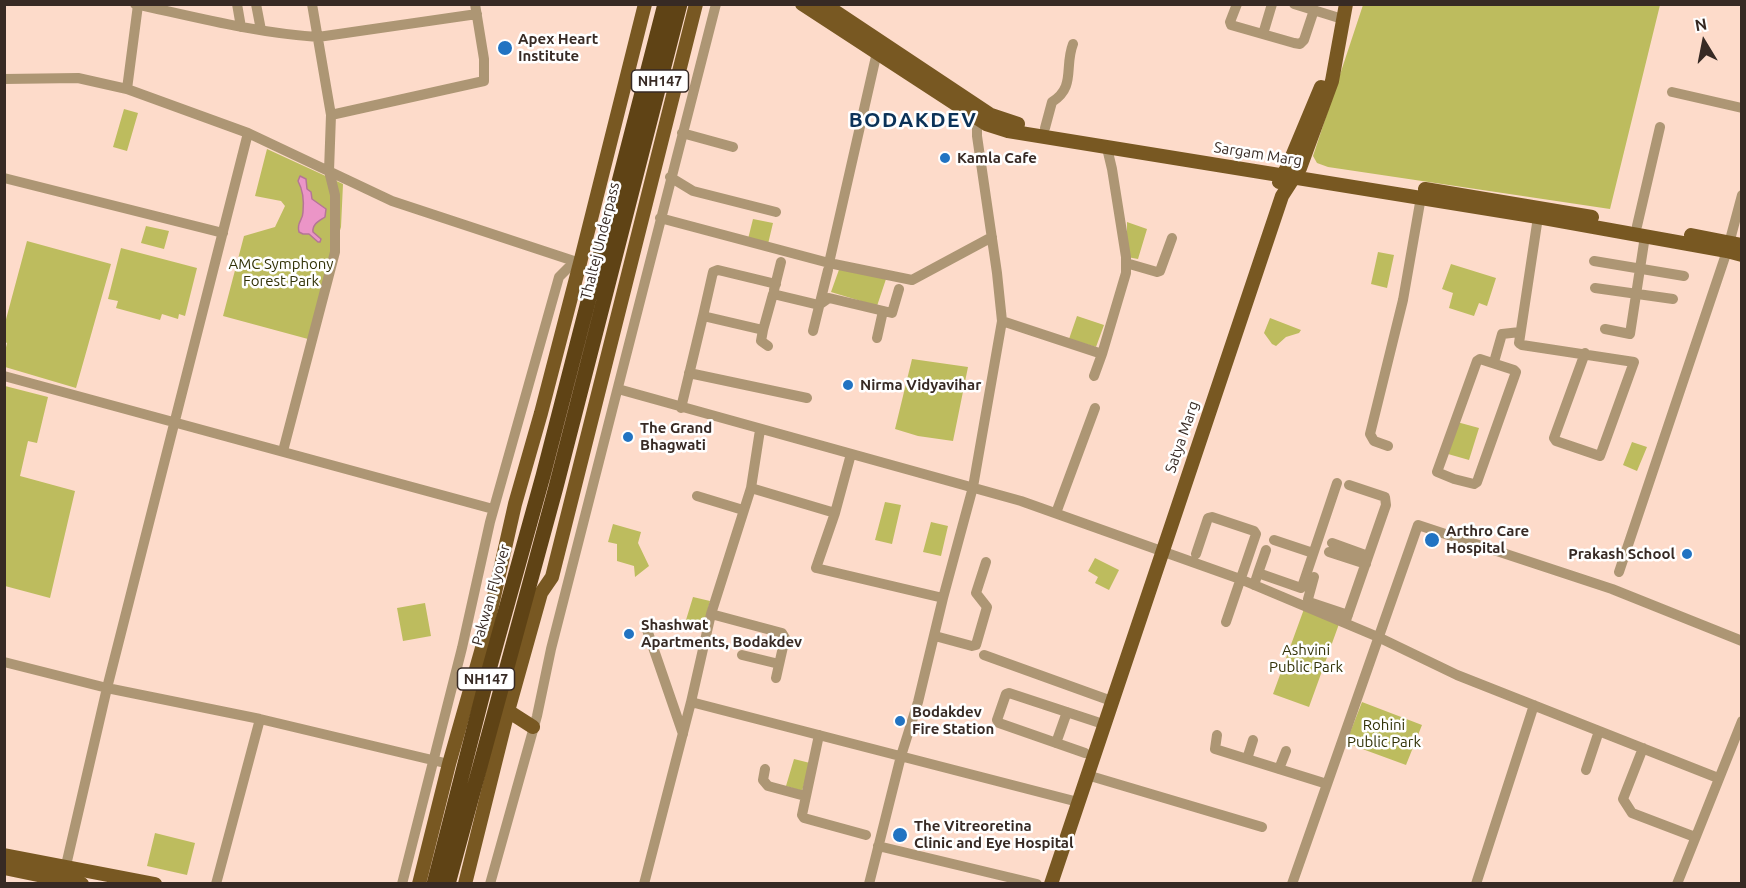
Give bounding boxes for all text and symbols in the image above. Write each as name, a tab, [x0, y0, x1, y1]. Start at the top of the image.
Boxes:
north arrow	[1674, 12, 1734, 72]
text: N	[1693, 14, 1708, 34]
place label: Apex Heart Institute	[518, 30, 598, 65]
marker: Apex Heart Institute	[496, 39, 514, 57]
road number: NH147	[632, 70, 688, 92]
district label: BODAKDEV	[849, 107, 977, 133]
street label: Sargam Marg	[1213, 138, 1303, 170]
place label: Kamla Cafe	[957, 149, 1037, 167]
marker: Kamla Cafe	[938, 151, 952, 165]
street label: Thaltej Underpass	[577, 180, 623, 302]
park label: AMC Symphony Forest Park	[228, 255, 334, 290]
place label: Nirma Vidyavihar	[860, 376, 981, 394]
marker: Nirma Vidyavihar	[841, 378, 855, 392]
street label: Satya Marg	[1161, 399, 1203, 475]
place label: The Grand Bhagwati	[640, 419, 712, 454]
marker: The Grand Bhagwati	[621, 430, 635, 444]
place label: Arthro Care Hospital	[1446, 522, 1529, 557]
marker: Arthro Care Hospital	[1423, 531, 1441, 549]
street label: Pakwan Flyover	[468, 542, 514, 648]
place label: Prakash School	[1568, 545, 1675, 563]
marker: Prakash School	[1680, 547, 1694, 561]
place label: Shashwat Apartments, Bodakdev	[641, 616, 802, 651]
marker: Shashwat Apartments, Bodakdev	[622, 627, 636, 641]
park label: Ashvini Public Park	[1269, 641, 1343, 676]
road number: NH147	[458, 668, 514, 690]
place label: Bodakdev Fire Station	[912, 703, 994, 738]
marker: Bodakdev Fire Station	[893, 714, 907, 728]
park label: Rohini Public Park	[1347, 716, 1421, 751]
place label: The Vitreoretina Clinic and Eye Hospital	[914, 817, 1074, 852]
marker: The Vitreoretina Clinic and Eye Hospital	[891, 826, 909, 844]

